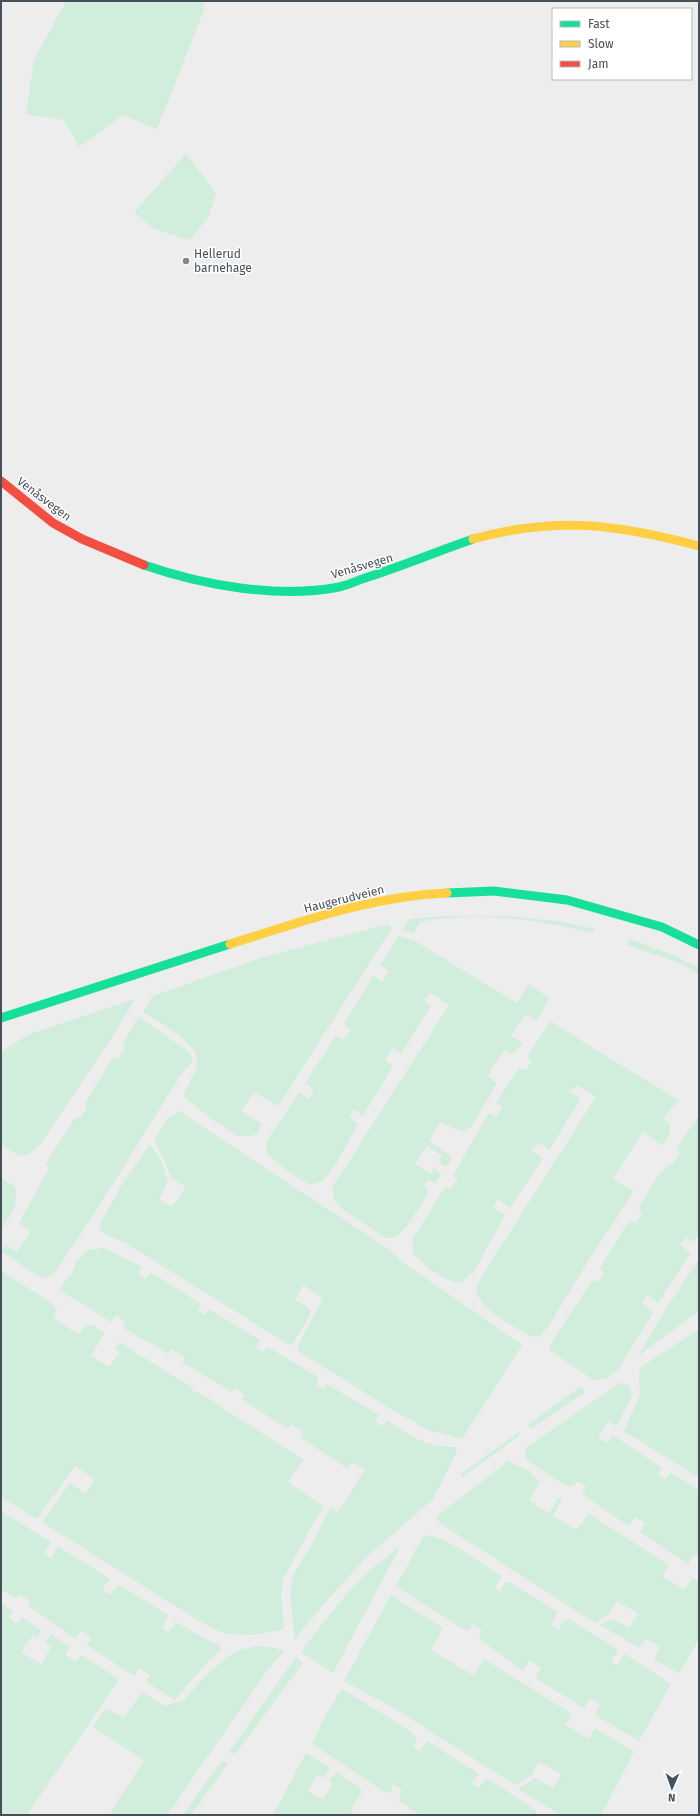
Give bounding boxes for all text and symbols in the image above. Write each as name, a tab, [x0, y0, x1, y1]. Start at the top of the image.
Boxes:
legend	[552, 8, 692, 80]
text: Fast	[588, 17, 610, 31]
text: Slow	[588, 37, 614, 51]
text: Jam	[588, 57, 608, 71]
place label: Hellerud barnehage	[194, 247, 252, 275]
marker: Hellerud barnehage	[181, 256, 191, 266]
street label: Venåsvegen	[14, 474, 74, 524]
street label: Venåsvegen	[329, 550, 395, 582]
street label: Haugerudveien	[302, 882, 386, 916]
north arrow	[652, 1768, 692, 1808]
text: N	[668, 1791, 676, 1804]

